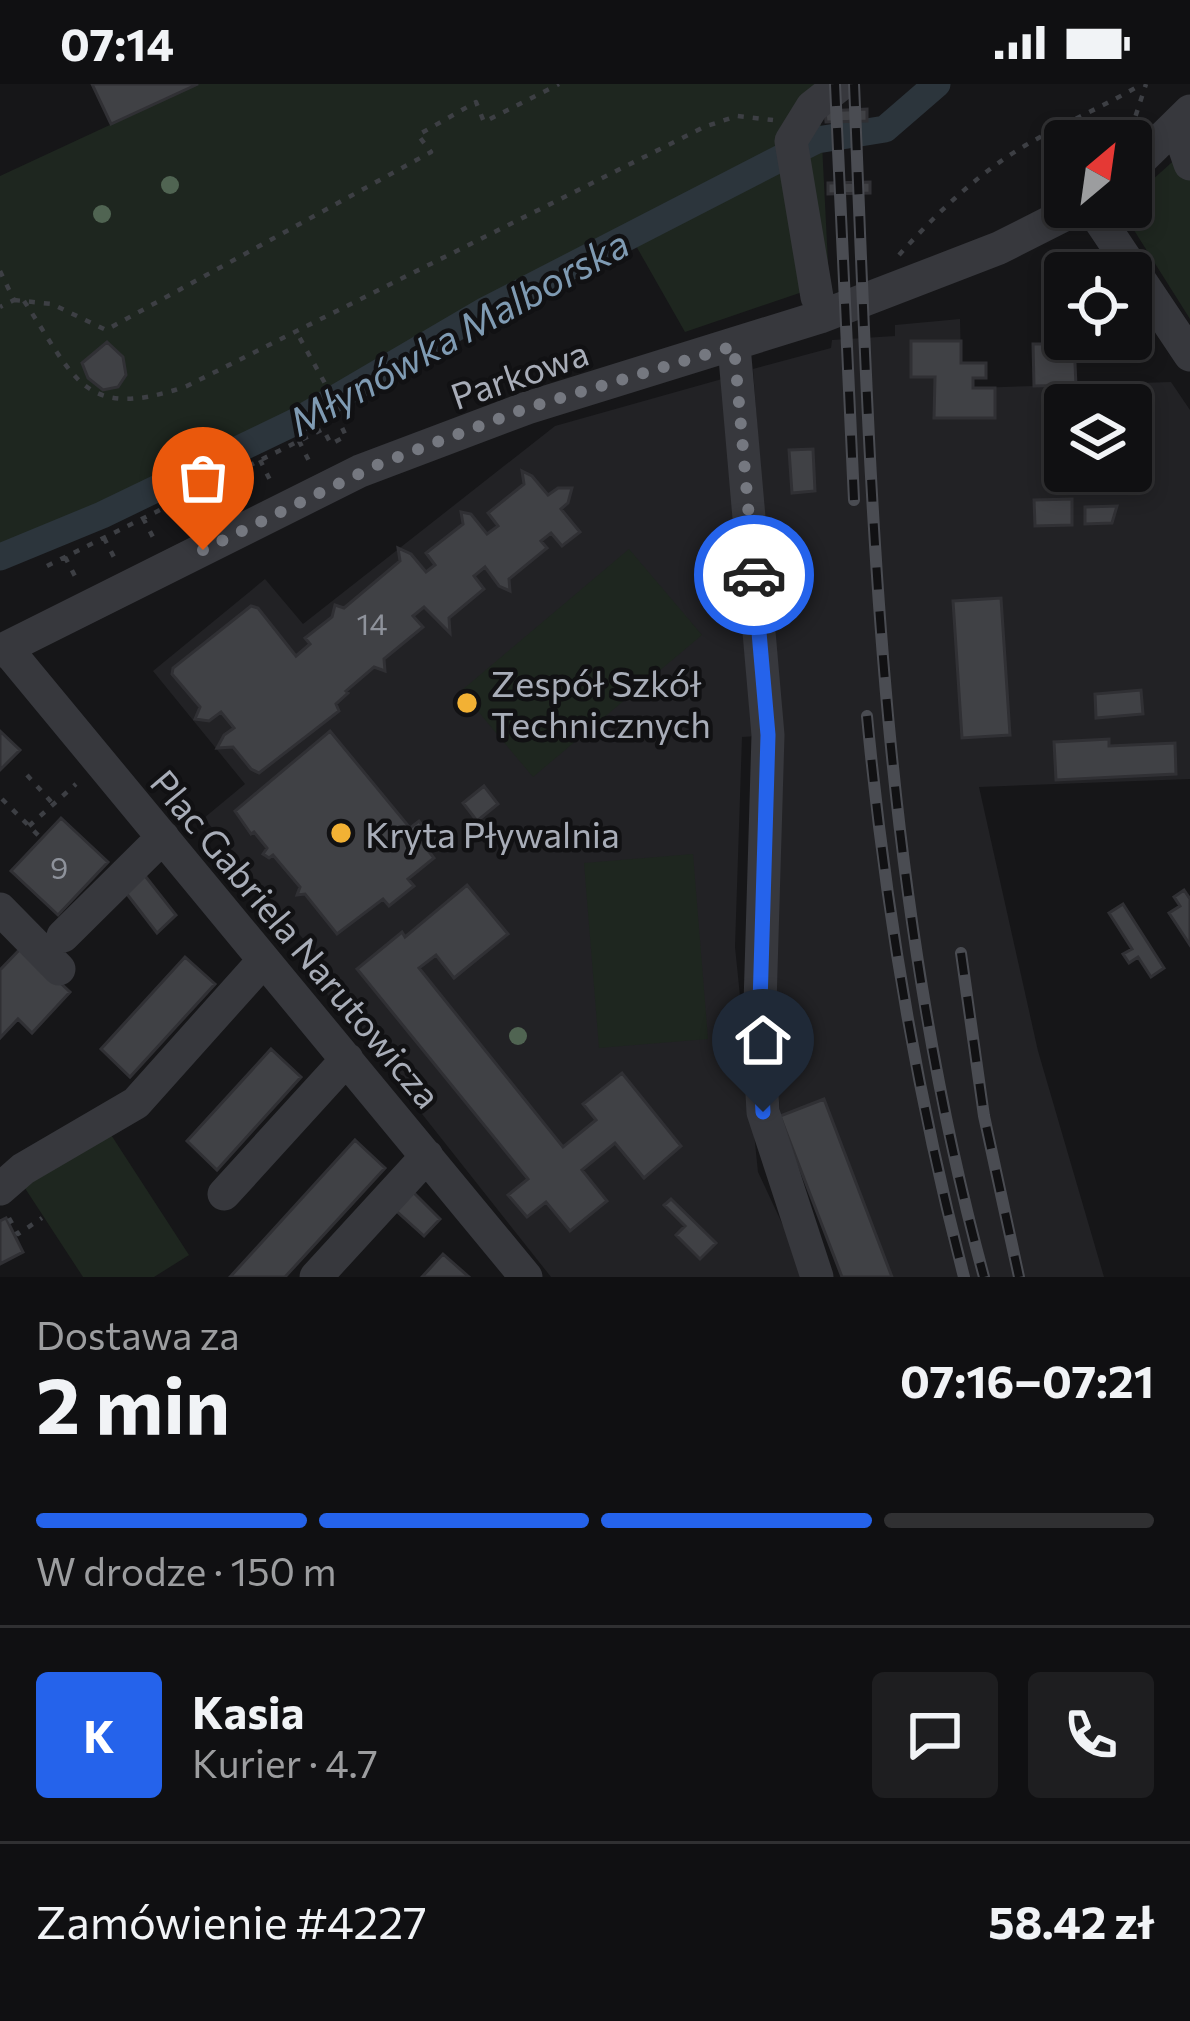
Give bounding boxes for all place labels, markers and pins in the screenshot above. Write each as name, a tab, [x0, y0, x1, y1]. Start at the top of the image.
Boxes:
pin	[152, 427, 254, 550]
place label: Zespół Szkół Technicznych	[491, 660, 711, 745]
marker: Zespół Szkół Technicznych	[454, 690, 480, 716]
place label: Kryta Pływalnia	[365, 811, 620, 855]
marker: Kryta Pływalnia	[328, 820, 354, 846]
pin	[712, 989, 814, 1112]

